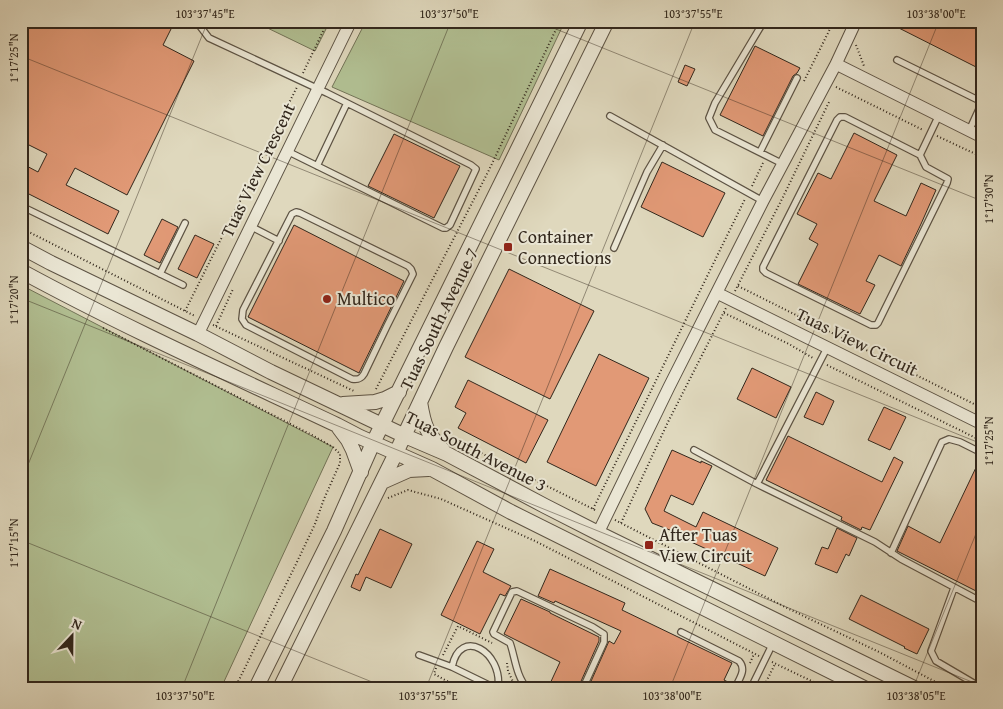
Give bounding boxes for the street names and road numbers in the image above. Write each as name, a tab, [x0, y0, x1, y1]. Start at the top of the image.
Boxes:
street label: Tuas View Crescent	[213, 97, 302, 242]
street label: Tuas South Avenue 7	[392, 243, 485, 395]
street label: Tuas View Circuit	[792, 300, 923, 383]
street label: Tuas South Avenue 3	[401, 403, 552, 498]

